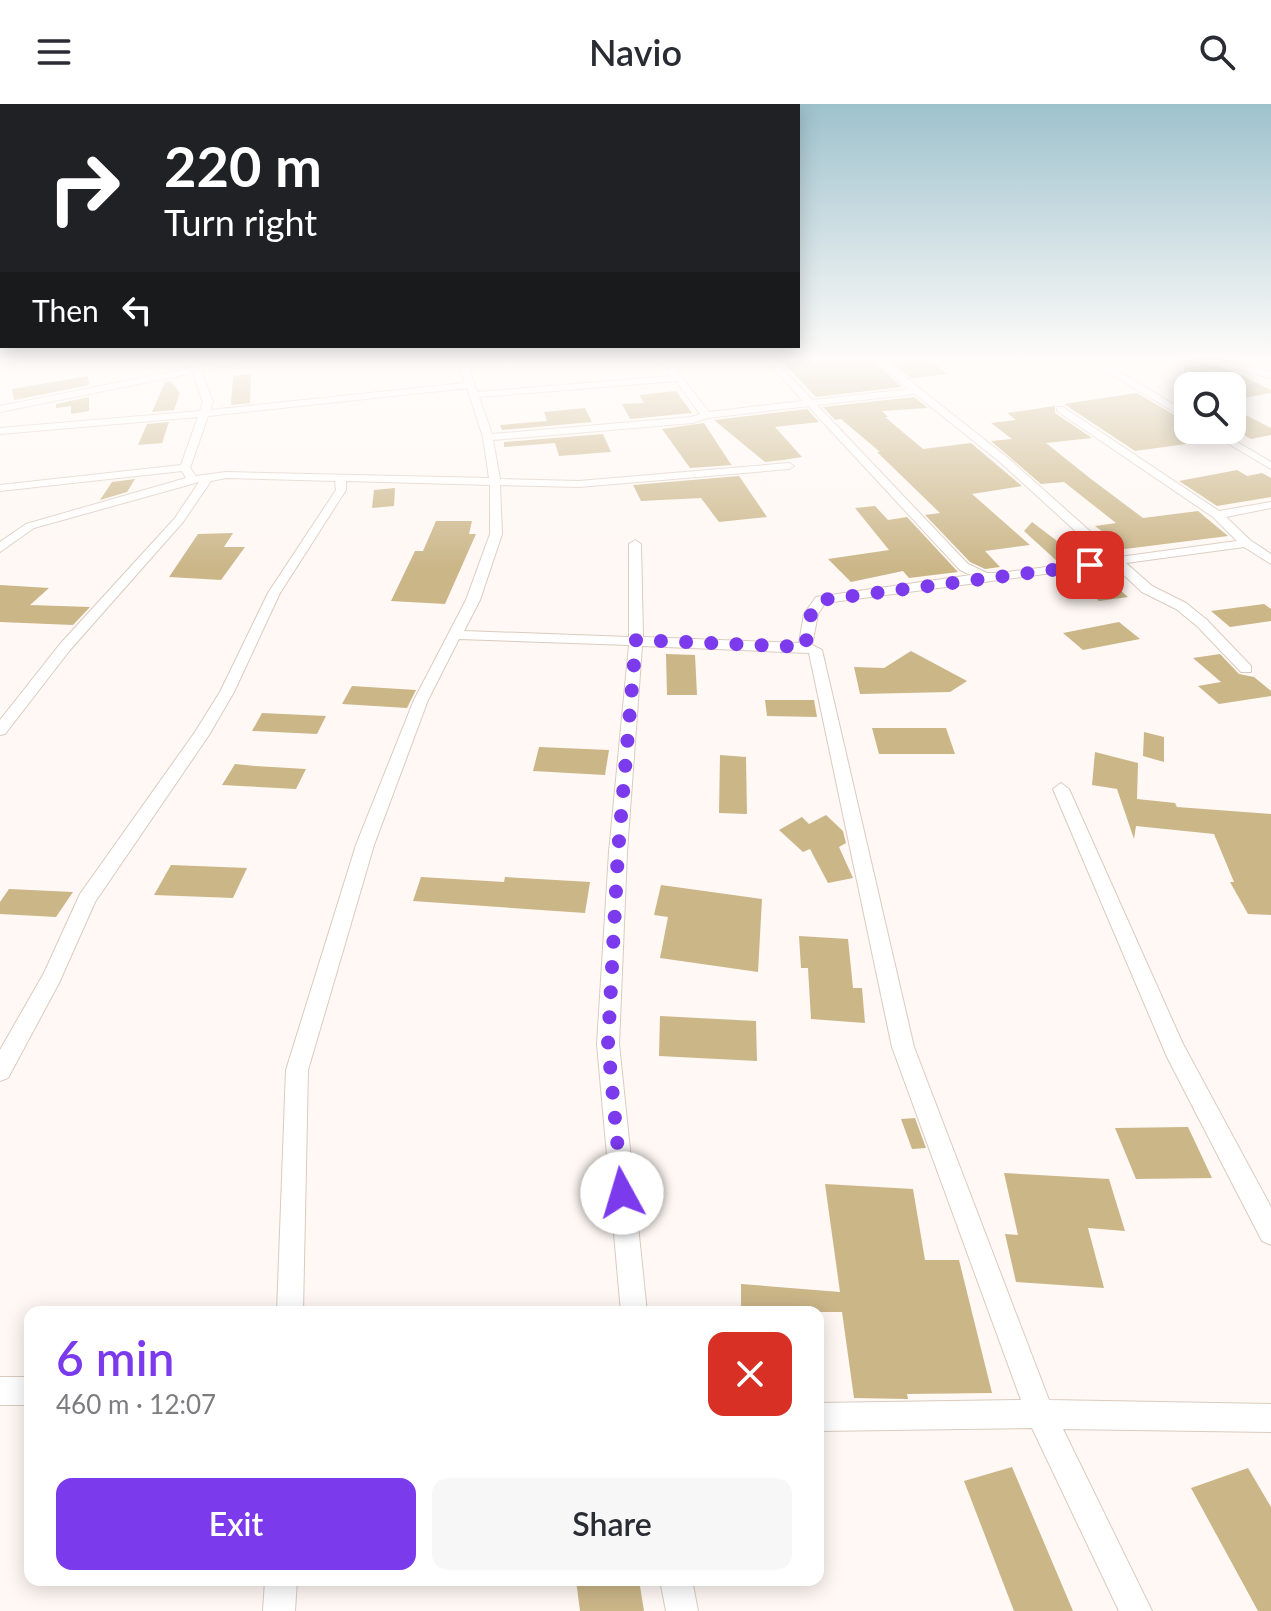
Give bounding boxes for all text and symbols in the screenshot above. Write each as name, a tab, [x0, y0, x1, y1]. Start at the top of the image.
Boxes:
icon: menu	[32, 30, 76, 74]
text: Navio	[589, 30, 682, 74]
icon: search	[1195, 30, 1239, 74]
text: 220 m	[164, 132, 322, 199]
icon: right	[32, 136, 136, 240]
text: Turn right	[164, 200, 317, 244]
icon: left	[115, 288, 159, 332]
text: Then	[32, 292, 99, 328]
map controls	[1174, 372, 1246, 444]
button: search	[1174, 372, 1246, 444]
pin	[1056, 531, 1124, 599]
icon: arrive	[1068, 543, 1112, 587]
position arrow	[580, 1151, 664, 1235]
text: 6 min	[56, 1329, 174, 1386]
button: close	[708, 1332, 792, 1416]
text: 460 m · 12:07	[56, 1388, 216, 1420]
button: Exit	[56, 1478, 416, 1570]
button: Share	[432, 1478, 792, 1570]

